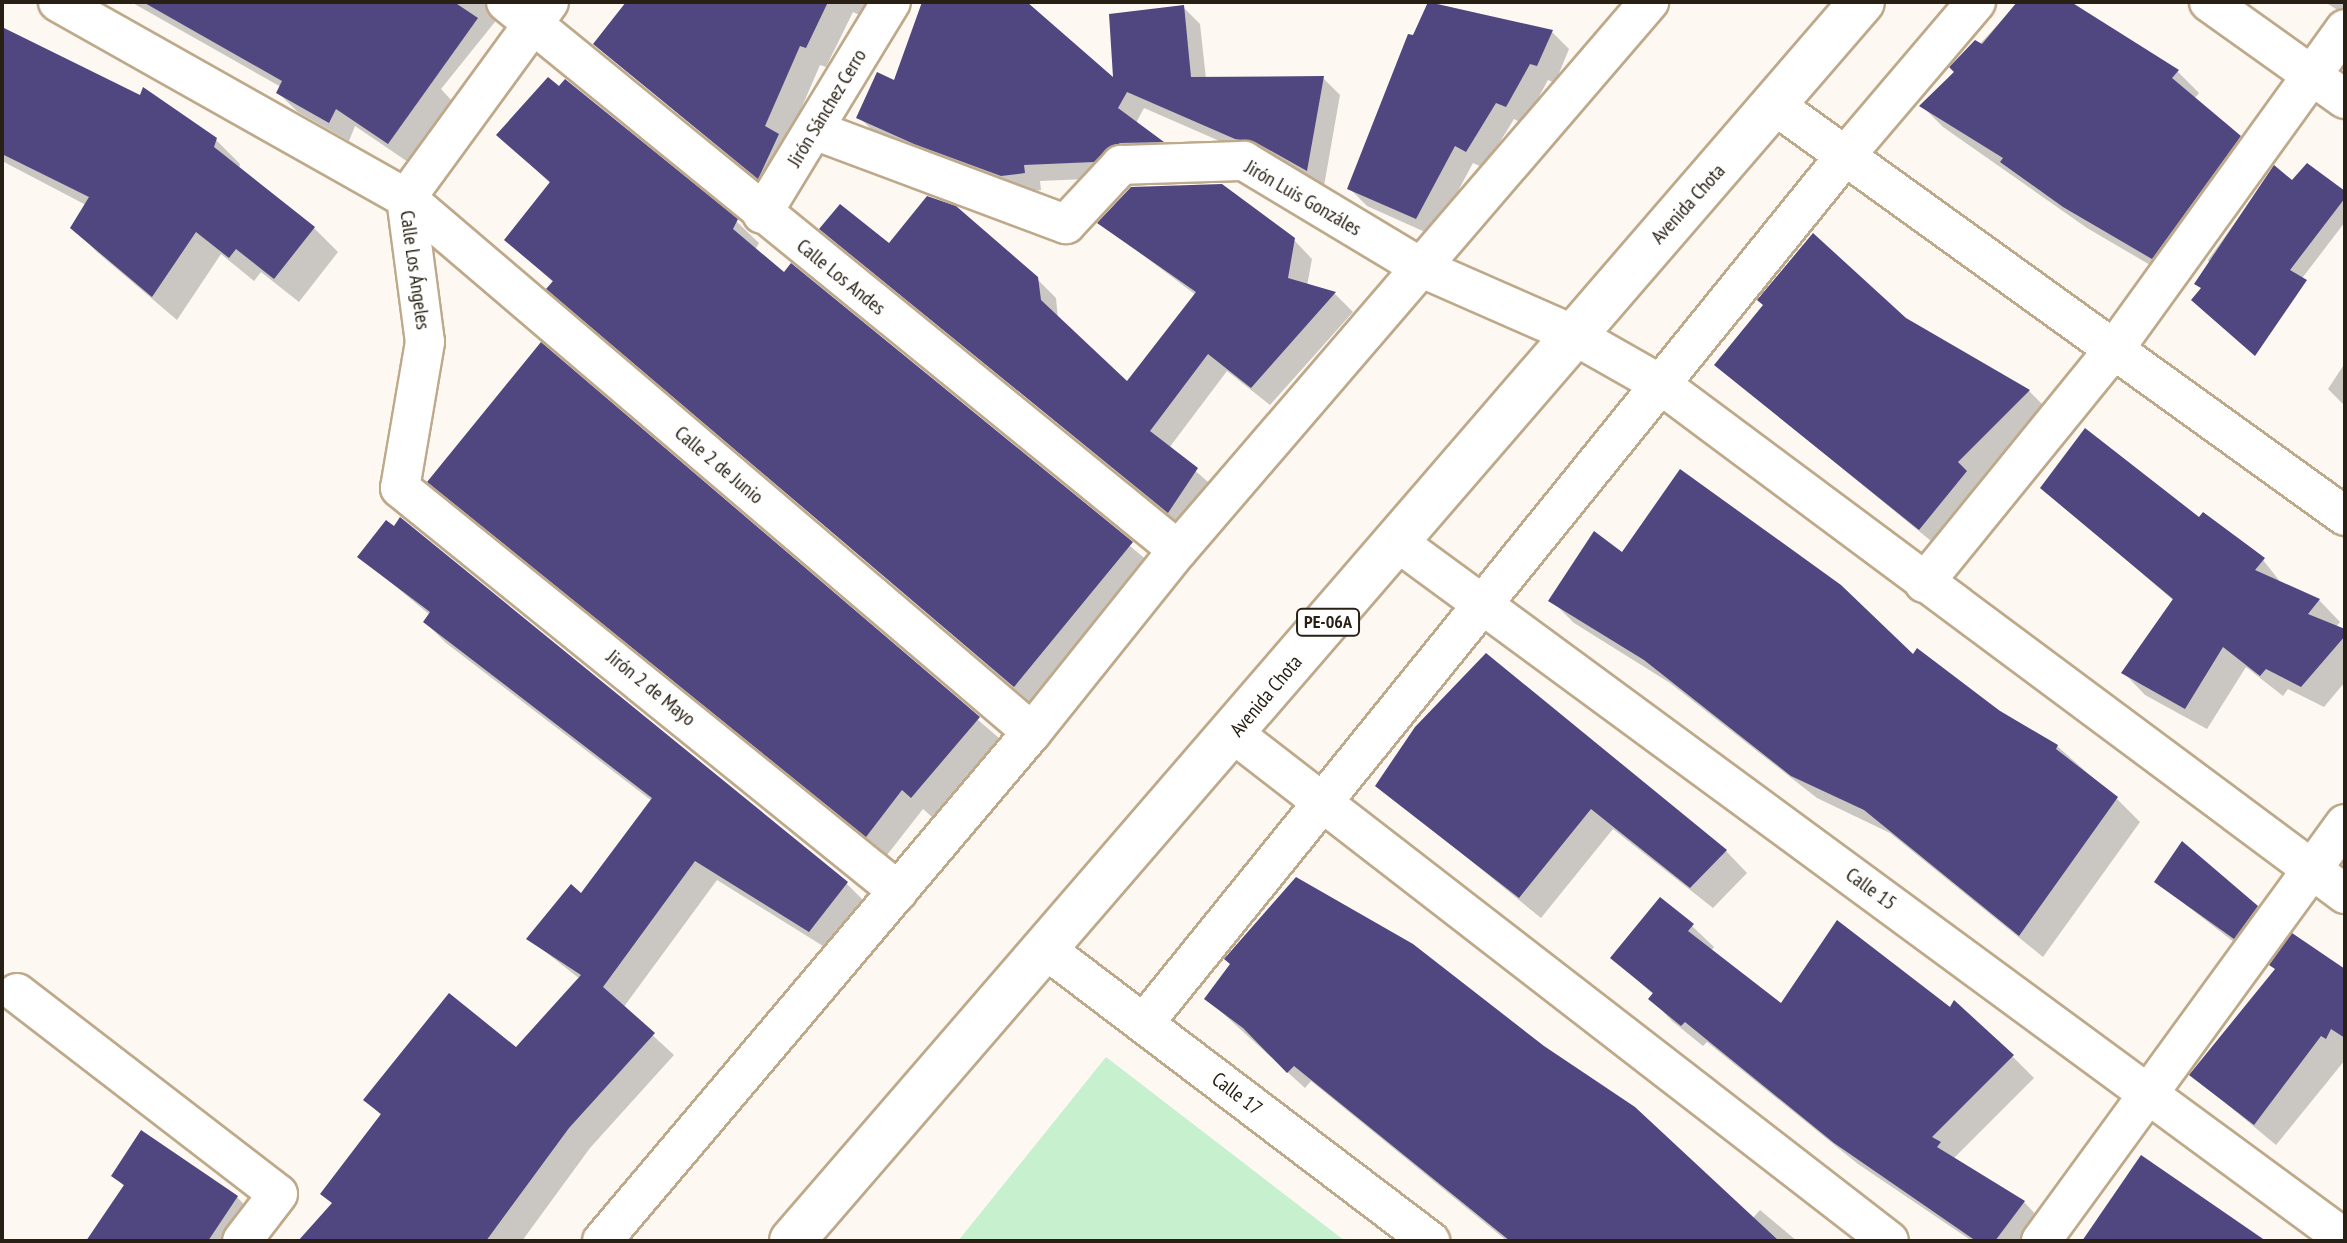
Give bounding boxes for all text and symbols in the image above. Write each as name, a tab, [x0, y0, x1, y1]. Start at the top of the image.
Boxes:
street label: Jirón Sánchez Cerro	[782, 45, 872, 171]
street label: Jirón Luis Gonzáles	[1241, 155, 1365, 241]
street label: Avenida Chota	[1646, 159, 1730, 249]
street label: Calle Los Ángeles	[395, 209, 435, 331]
street label: Calle Los Andes	[792, 234, 890, 320]
street label: Calle 2 de Junio	[670, 421, 768, 509]
road number: PE-06A	[1296, 608, 1360, 636]
street label: Jirón 2 de Mayo	[602, 645, 700, 731]
street label: Avenida Chota	[1225, 650, 1307, 742]
street label: Calle 15	[1841, 863, 1901, 915]
street label: Calle 17	[1207, 1067, 1267, 1121]

